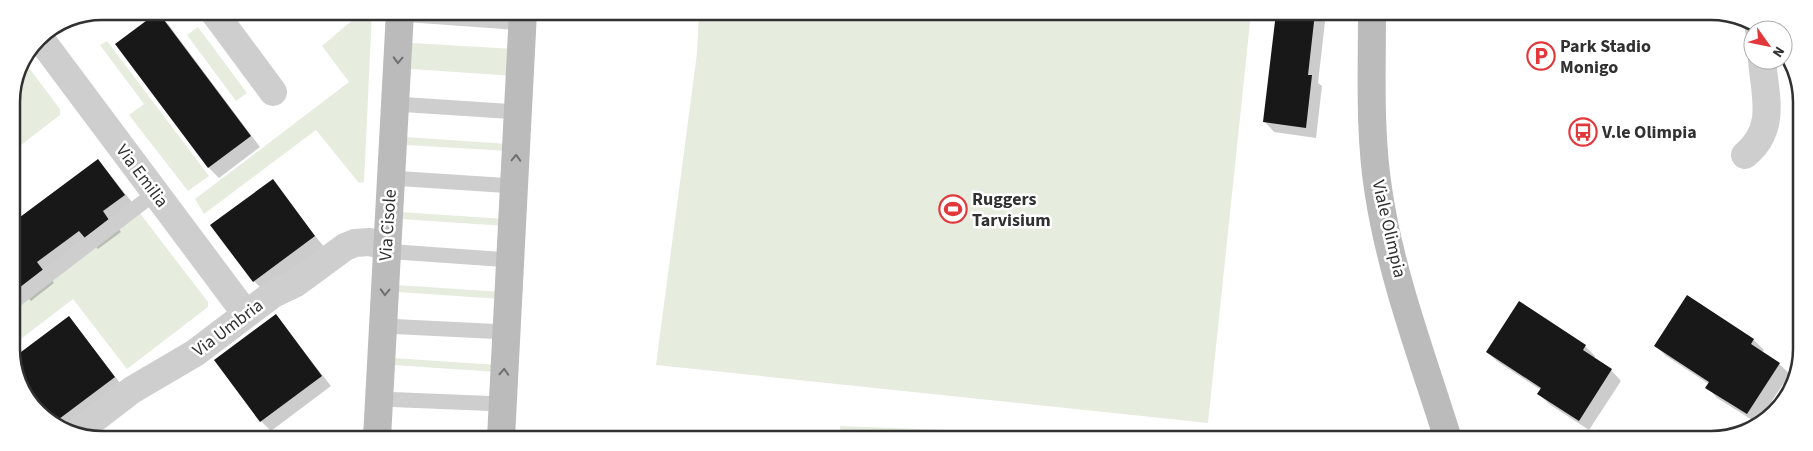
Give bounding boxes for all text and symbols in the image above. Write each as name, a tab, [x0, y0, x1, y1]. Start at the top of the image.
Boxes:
north arrow	[1743, 20, 1793, 70]
place label: Park Stadio Monigo	[1560, 34, 1651, 80]
parking icon: Park Stadio Monigo	[1526, 41, 1556, 71]
text: N	[1767, 42, 1789, 61]
one-way arrow	[392, 57, 403, 65]
bus stop icon: V.le Olimpia	[1568, 117, 1598, 147]
place label: V.le Olimpia	[1601, 120, 1697, 145]
street label: Via Emilia	[110, 139, 174, 213]
one-way arrow	[510, 153, 521, 161]
street label: Viale Olimpia	[1366, 178, 1412, 280]
place label: Ruggers Tarvisium	[972, 187, 1051, 233]
street label: Via Cisole	[373, 188, 403, 262]
sports icon: Ruggers Tarvisium	[938, 194, 968, 224]
one-way arrow	[380, 289, 390, 297]
street label: Via Umbria	[187, 293, 269, 363]
one-way arrow	[499, 368, 510, 376]

